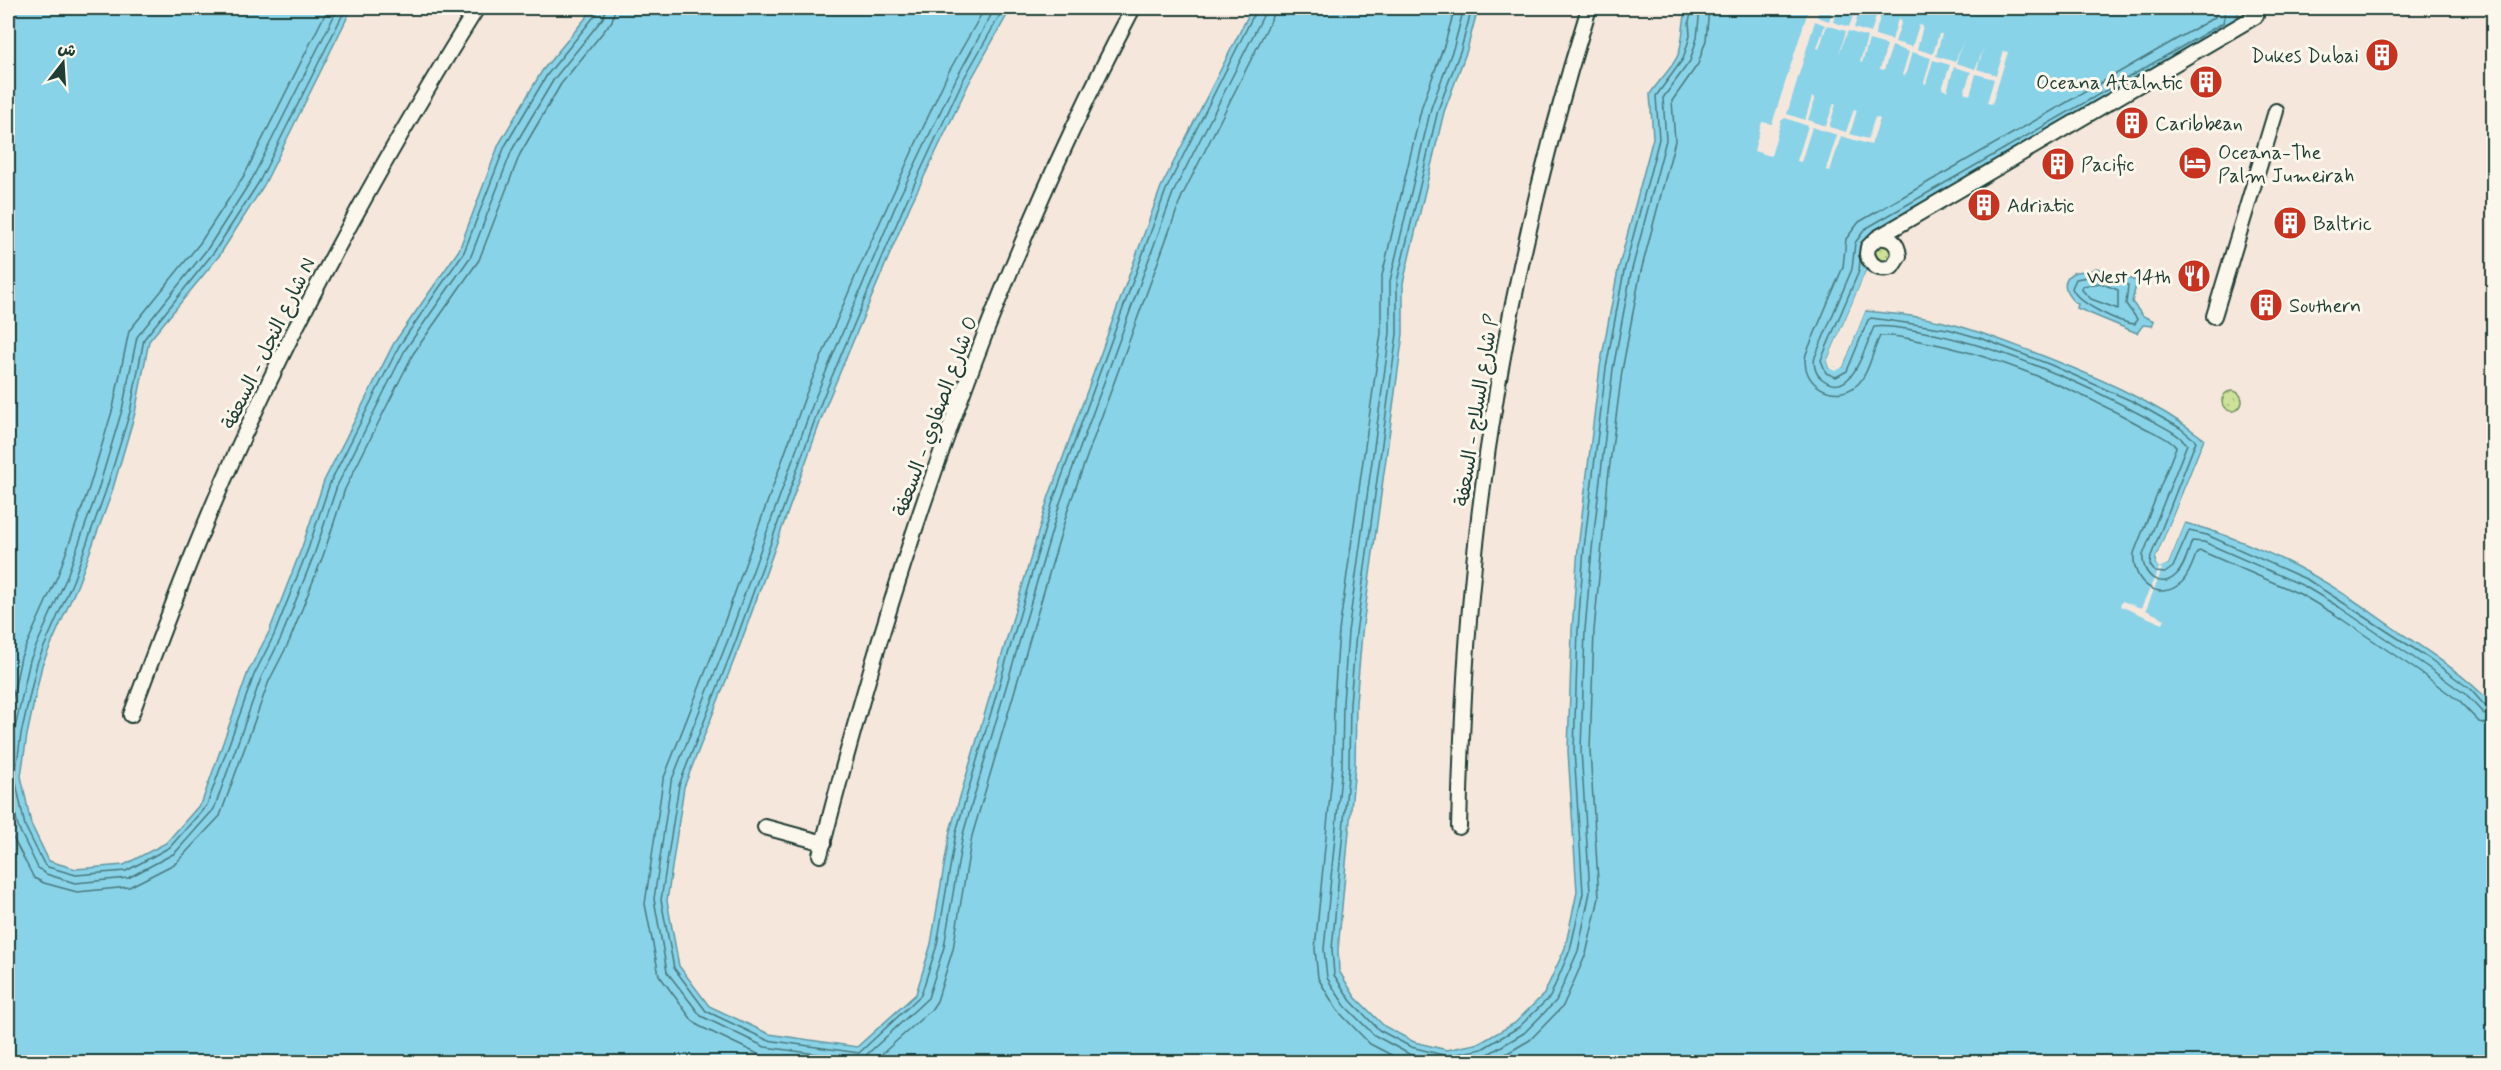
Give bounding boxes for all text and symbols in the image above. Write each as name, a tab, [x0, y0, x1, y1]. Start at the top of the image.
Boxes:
north arrow	[33, 33, 93, 93]
text: ش	[55, 37, 78, 63]
building icon: Dukes Dubai	[2364, 37, 2400, 73]
place label: Dukes Dubai	[2251, 43, 2359, 70]
building icon: Oceana Atalntic	[2188, 64, 2224, 100]
place label: Oceana Atalntic	[2036, 70, 2183, 97]
building icon: Caribbean	[2114, 105, 2150, 141]
place label: Caribbean	[2155, 111, 2243, 138]
place label: Oceana-The Palm Jumeirah	[2218, 140, 2354, 190]
hotel icon: Oceana-The Palm Jumeirah	[2177, 145, 2213, 181]
building icon: Pacific	[2040, 146, 2076, 182]
place label: Pacific	[2081, 152, 2134, 179]
building icon: Adriatic	[1966, 187, 2002, 223]
place label: Adriatic	[2007, 193, 2074, 220]
building icon: Baltric	[2272, 205, 2308, 241]
place label: Baltric	[2313, 211, 2372, 238]
street label: شارع النجل - السعفة N	[216, 253, 323, 434]
restaurant icon: West 14th	[2176, 258, 2212, 294]
place label: West 14th	[2087, 264, 2171, 291]
building icon: Southern	[2248, 287, 2284, 323]
place label: Southern	[2289, 293, 2361, 320]
street label: شارع السلاج - السعفة P	[1449, 312, 1506, 508]
street label: شارع الصفاوي - السعفة O	[888, 313, 985, 520]

